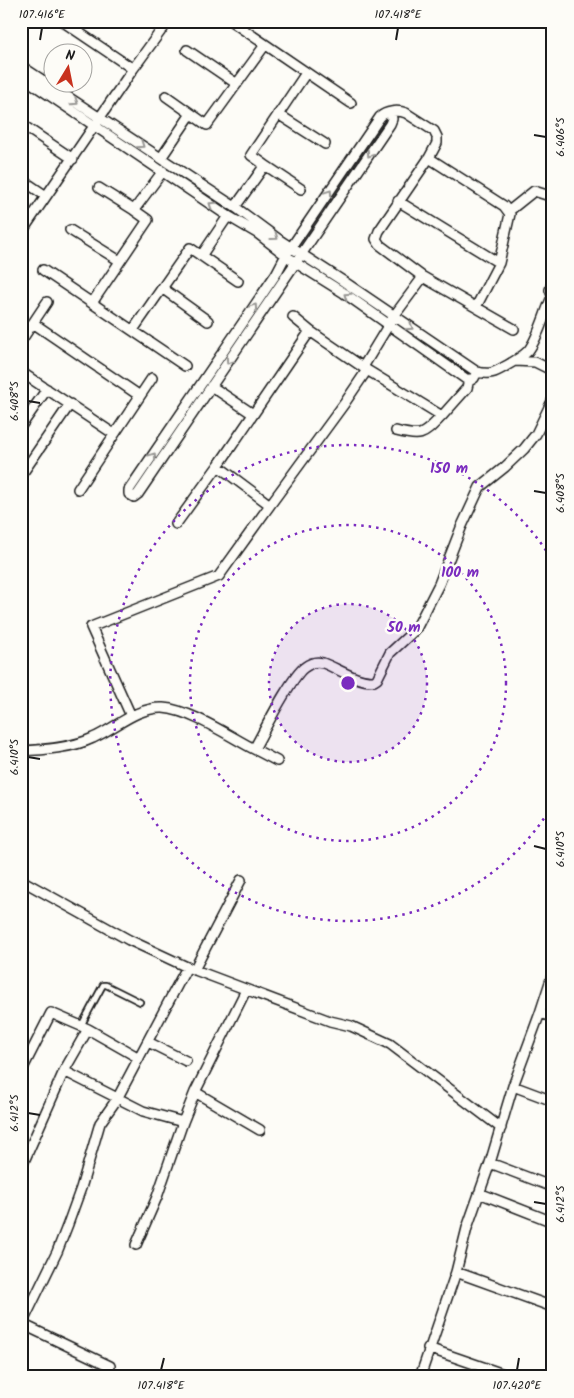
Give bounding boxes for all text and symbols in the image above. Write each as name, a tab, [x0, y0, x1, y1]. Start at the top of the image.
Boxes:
text: 107.416°E	[19, 5, 66, 24]
text: 107.418°E	[375, 5, 422, 24]
north arrow	[42, 42, 92, 92]
text: N	[64, 45, 77, 68]
one-way arrow	[70, 96, 79, 105]
text: 6.406°S	[551, 117, 570, 157]
one-way arrow	[135, 139, 145, 148]
one-way arrow	[367, 148, 376, 158]
one-way arrow	[323, 189, 332, 199]
one-way arrow	[209, 202, 218, 211]
one-way arrow	[269, 231, 278, 239]
one-way arrow	[344, 293, 353, 302]
one-way arrow	[248, 303, 257, 313]
one-way arrow	[404, 321, 414, 330]
one-way arrow	[226, 355, 235, 365]
text: 6.408°S	[5, 380, 24, 421]
one-way arrow	[147, 452, 156, 462]
text: 150 m	[430, 457, 468, 481]
text: 6.408°S	[551, 472, 570, 513]
text: 100 m	[441, 561, 479, 585]
text: 50 m	[386, 616, 421, 640]
centre of rings	[339, 674, 357, 692]
text: 6.410°S	[5, 738, 24, 775]
text: 6.410°S	[551, 830, 570, 867]
text: 6.412°S	[5, 1094, 24, 1132]
text: 6.412°S	[551, 1185, 570, 1223]
text: 107.418°E	[138, 1376, 185, 1395]
text: 107.420°E	[493, 1376, 542, 1395]

